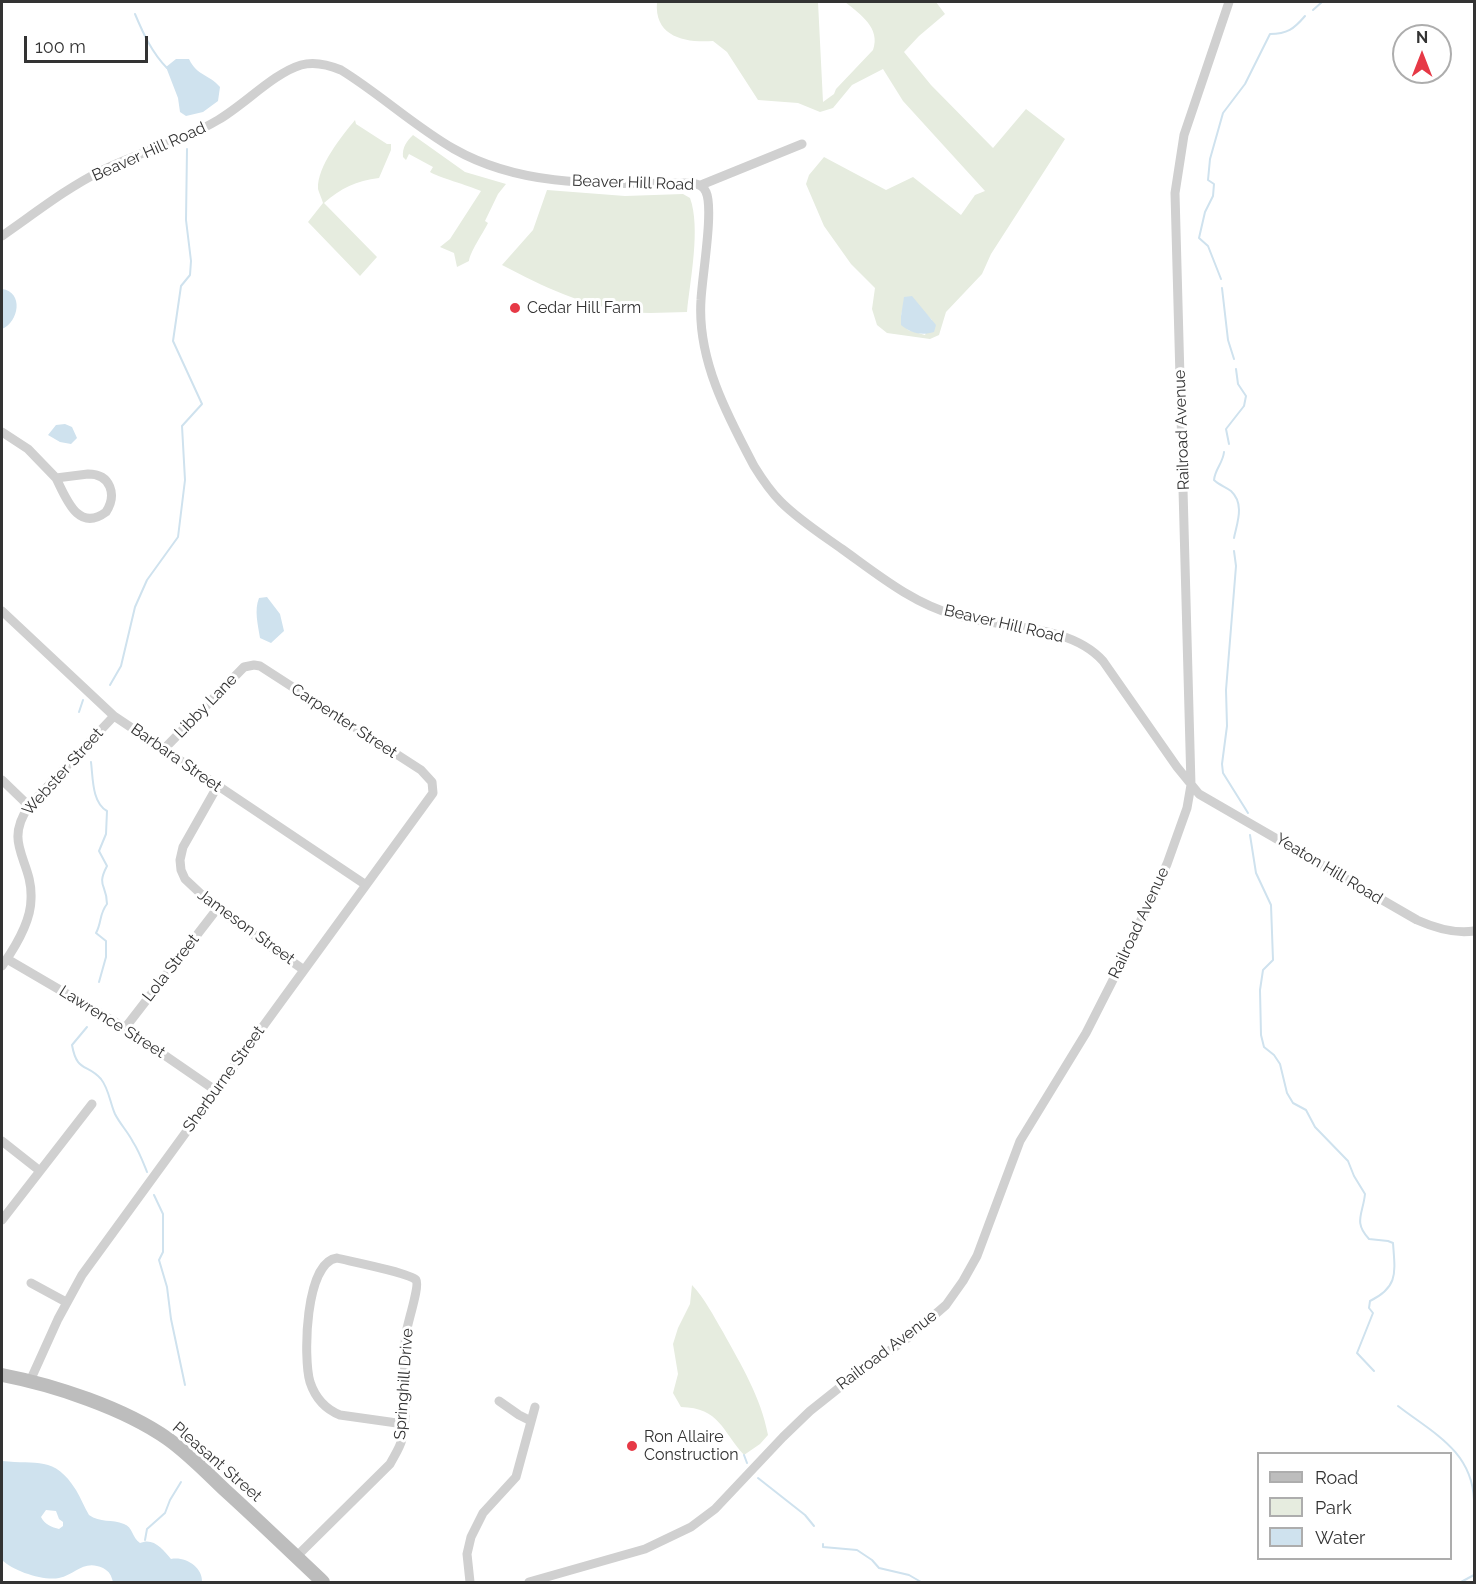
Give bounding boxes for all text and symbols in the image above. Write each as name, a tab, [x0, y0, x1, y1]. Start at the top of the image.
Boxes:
scale bar	[27, 24, 152, 62]
north arrow	[1392, 24, 1452, 84]
text: N	[1416, 28, 1428, 47]
text: 100 m	[35, 36, 86, 57]
street label: Beaver Hill Road	[89, 118, 209, 186]
street label: Beaver Hill Road	[572, 171, 694, 195]
place label: Cedar Hill Farm	[527, 298, 641, 318]
marker: Cedar Hill Farm	[508, 301, 522, 315]
street label: Railroad Avenue	[1170, 369, 1194, 491]
street label: Beaver Hill Road	[942, 601, 1066, 647]
street label: Libby Lane	[171, 670, 241, 742]
street label: Carpenter Street	[287, 680, 401, 762]
street label: Barbara Street	[127, 720, 225, 796]
street label: Webster Street	[19, 724, 107, 820]
street label: Yeaton Hill Road	[1272, 829, 1386, 909]
street label: Railroad Avenue	[1105, 864, 1173, 982]
street label: Jameson Street	[194, 885, 298, 969]
street label: Lola Street	[139, 930, 203, 1006]
street label: Lawrence Street	[55, 982, 169, 1062]
street label: Sherburne Street	[179, 1022, 269, 1136]
street label: Railroad Avenue	[833, 1306, 941, 1394]
street label: Springhill Drive	[391, 1328, 417, 1440]
street label: Pleasant Street	[168, 1418, 266, 1506]
place label: Ron Allaire Construction	[644, 1427, 739, 1465]
marker: Ron Allaire Construction	[625, 1439, 639, 1453]
legend	[1257, 1452, 1452, 1560]
text: Road	[1315, 1467, 1358, 1488]
text: Park	[1315, 1497, 1352, 1518]
text: Water	[1315, 1527, 1365, 1548]

